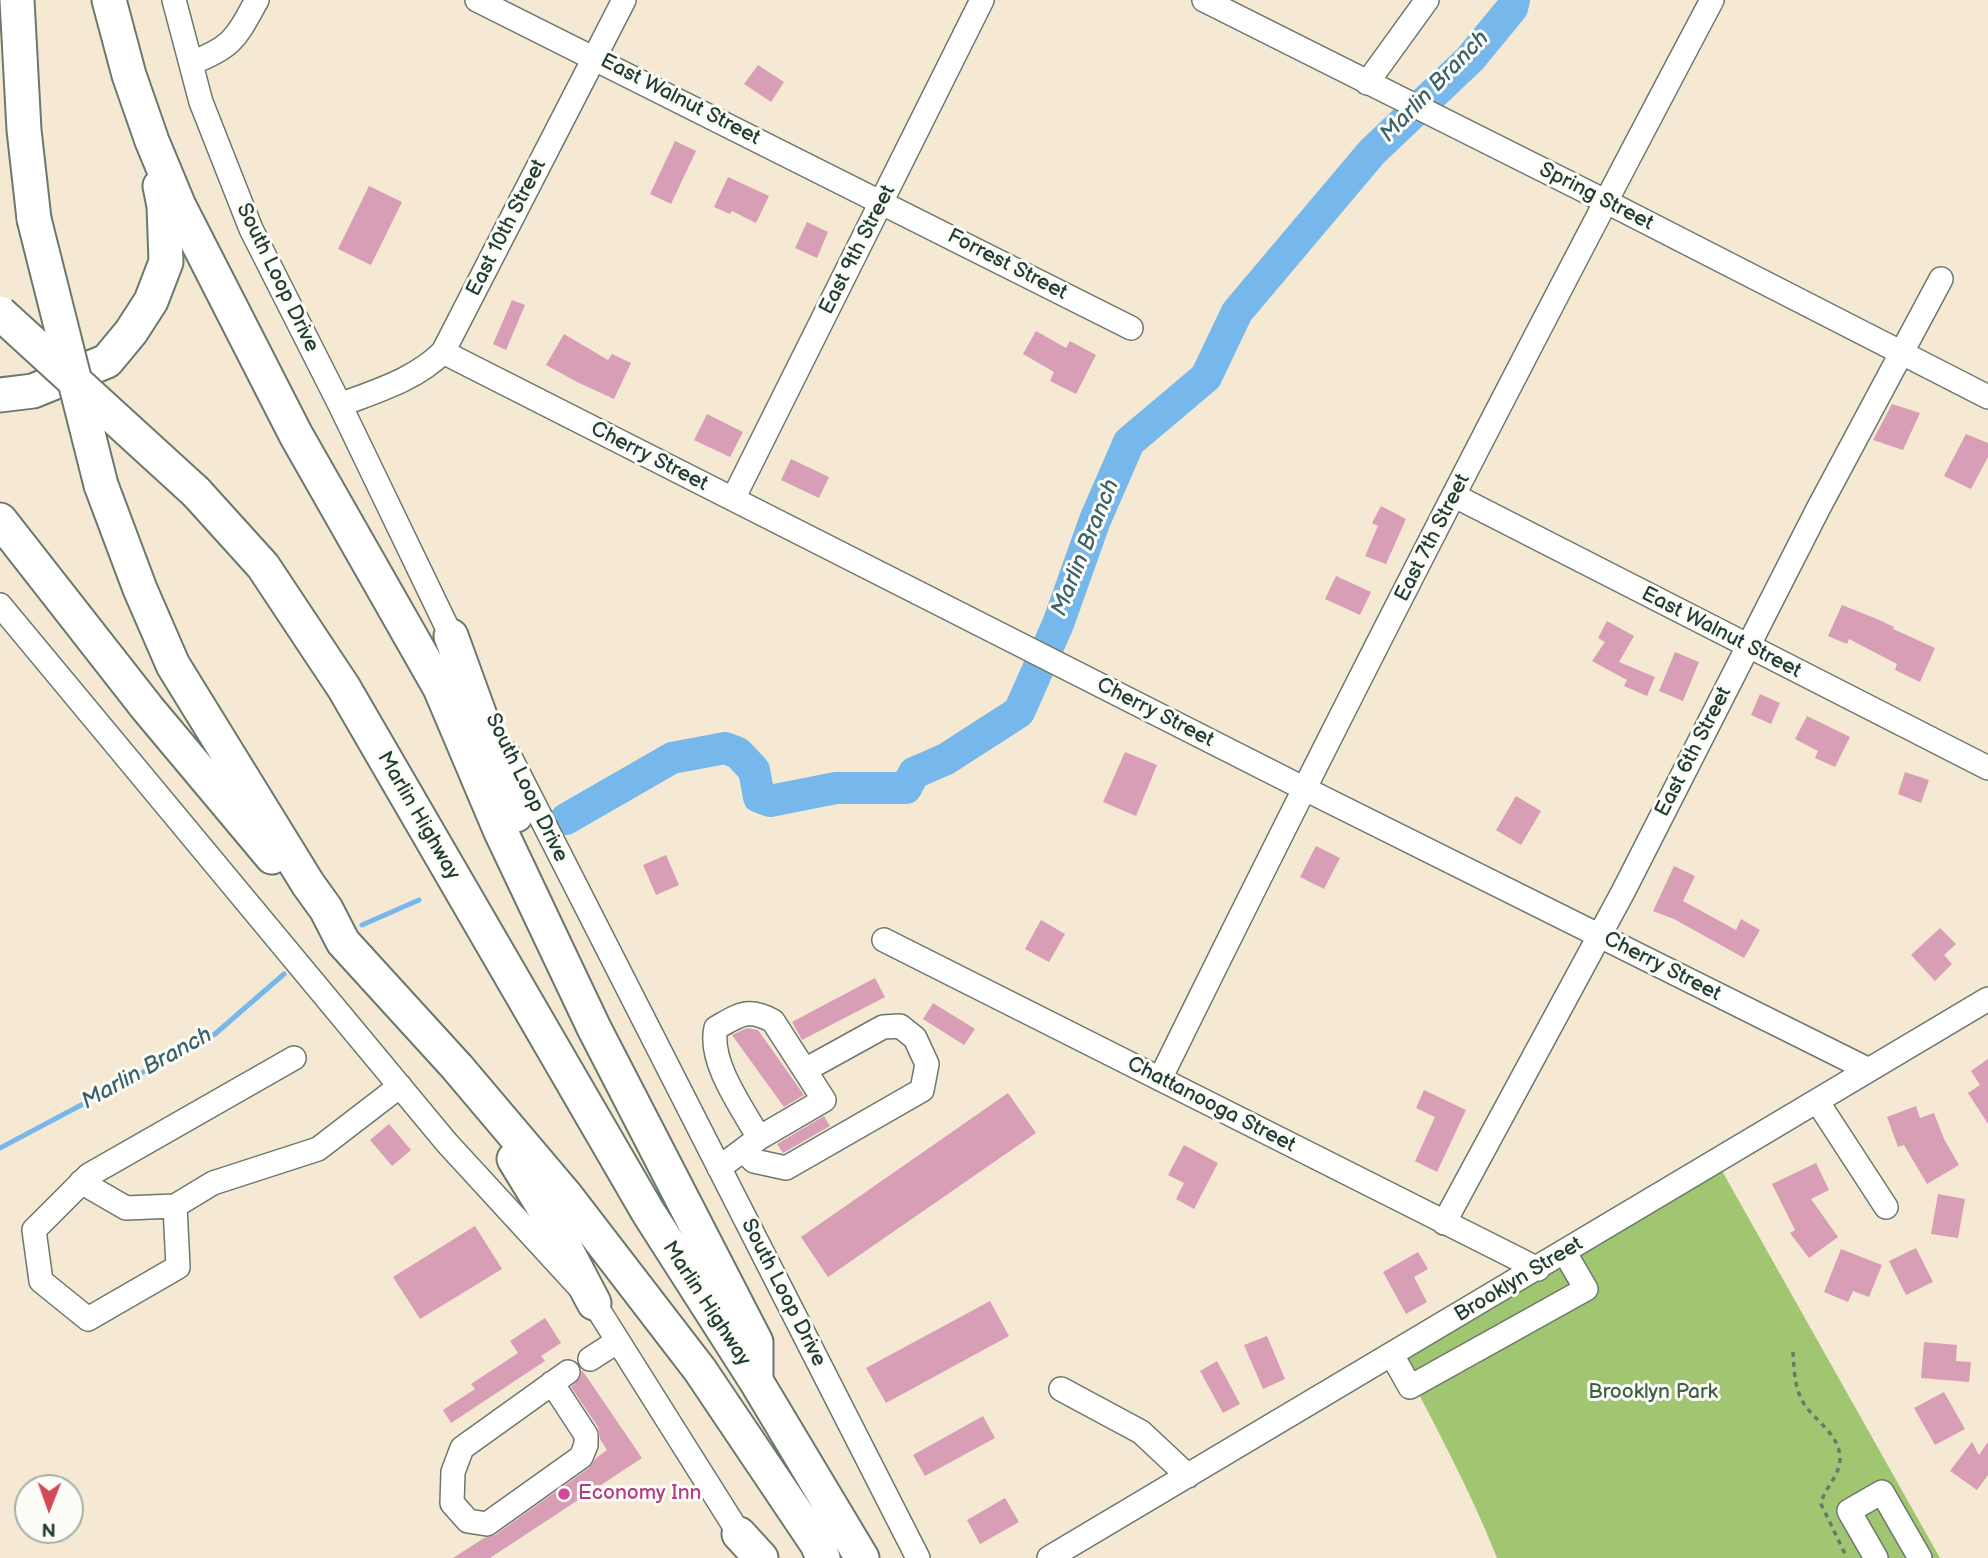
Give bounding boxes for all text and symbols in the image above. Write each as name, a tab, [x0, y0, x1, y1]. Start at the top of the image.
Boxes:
water label: Marlin Branch	[1375, 25, 1495, 149]
street label: East Walnut Street	[596, 49, 764, 151]
street label: East 10th Street	[462, 155, 552, 301]
street label: Spring Street	[1535, 157, 1657, 237]
street label: East 9th Street	[815, 181, 901, 319]
street label: South Loop Drive	[230, 200, 324, 356]
street label: Forrest Street	[943, 224, 1071, 306]
street label: Cherry Street	[586, 417, 712, 497]
street label: East 7th Street	[1390, 470, 1476, 606]
water label: Marlin Branch	[1046, 476, 1126, 620]
street label: East Walnut Street	[1637, 582, 1805, 684]
street label: Cherry Street	[1092, 673, 1218, 753]
street label: East 6th Street	[1650, 683, 1738, 821]
street label: South Loop Drive	[479, 710, 573, 866]
street label: Marlin Highway	[371, 747, 465, 885]
street label: Cherry Street	[1599, 927, 1725, 1007]
water label: Marlin Branch	[77, 1022, 217, 1116]
street label: Chattanooga Street	[1123, 1052, 1299, 1158]
street label: South Loop Drive	[735, 1215, 831, 1371]
street label: Brooklyn Street	[1450, 1232, 1588, 1328]
street label: Marlin Highway	[656, 1237, 756, 1371]
park label: Brooklyn Park	[1588, 1380, 1718, 1406]
north arrow	[14, 1474, 84, 1544]
place label: Economy Inn	[578, 1481, 701, 1507]
marker: Economy Inn	[556, 1486, 572, 1502]
text: N	[41, 1517, 56, 1540]

